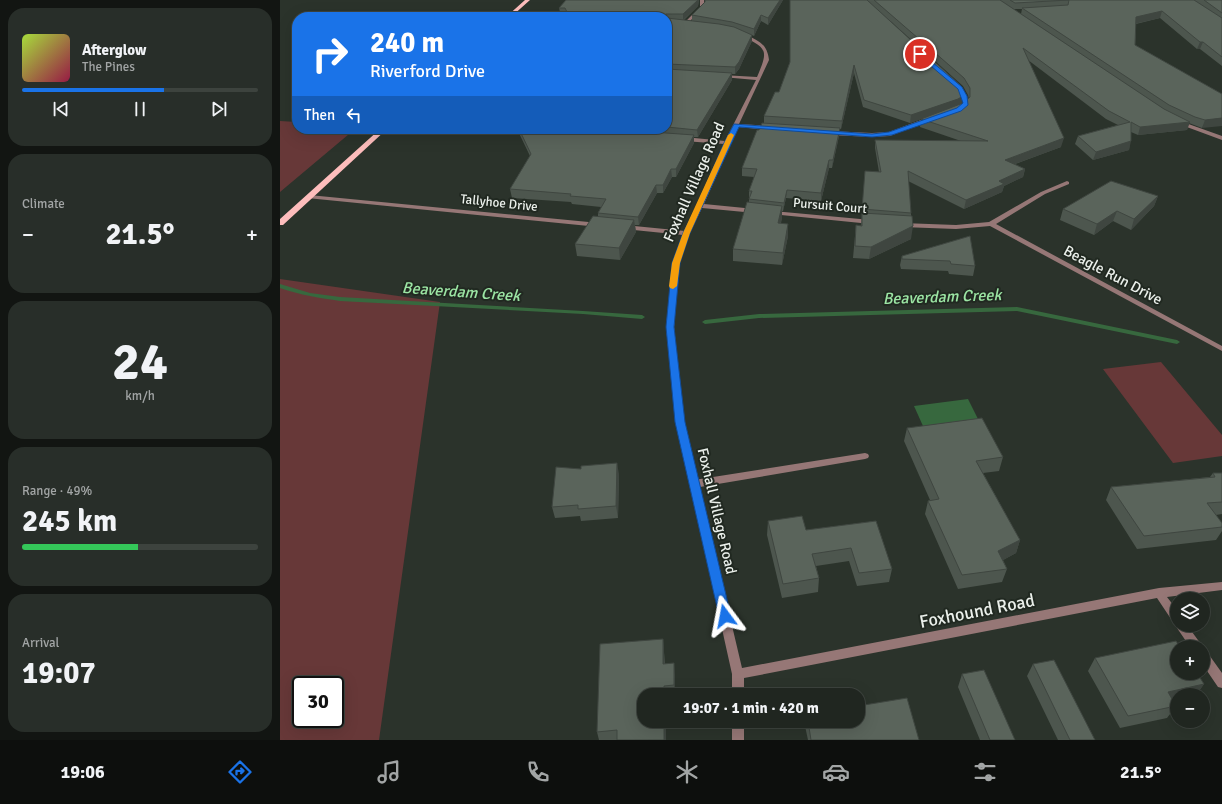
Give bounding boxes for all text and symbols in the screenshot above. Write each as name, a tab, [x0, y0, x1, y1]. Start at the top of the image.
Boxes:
text: 240 m	[370, 26, 444, 60]
icon: right	[304, 28, 356, 80]
pin	[903, 37, 937, 71]
text: Afterglow	[82, 41, 146, 59]
icon: arrive	[909, 43, 931, 65]
text: The Pines	[82, 59, 135, 75]
text: Riverford Drive	[370, 60, 485, 82]
icon: previous	[50, 98, 72, 120]
icon: pause	[129, 98, 151, 120]
icon: next	[208, 98, 230, 120]
icon: left	[343, 104, 365, 126]
text: Then	[304, 106, 335, 124]
street label: Foxhall Village Road	[659, 119, 729, 245]
street label: Tallyhoe Drive	[460, 191, 538, 215]
street label: Pursuit Court	[792, 195, 868, 217]
text: Climate	[22, 196, 65, 212]
text: 21.5°	[105, 216, 175, 253]
text: −	[22, 221, 34, 248]
text: +	[246, 221, 258, 248]
street label: Beagle Run Drive	[1061, 241, 1165, 309]
water label: Beaverdam Creek	[401, 278, 523, 306]
water label: Beaverdam Creek	[882, 285, 1004, 309]
text: 24	[112, 330, 168, 394]
text: km/h	[125, 388, 155, 404]
street label: Foxhall Village Road	[694, 446, 740, 576]
text: Range · 49%	[22, 483, 92, 499]
text: 245 km	[22, 503, 117, 540]
street label: Foxhound Road	[917, 589, 1037, 633]
map controls	[1170, 592, 1210, 728]
button: layers	[1170, 592, 1210, 632]
position arrow	[704, 595, 746, 637]
text: Arrival	[22, 635, 59, 651]
button: +	[1170, 640, 1210, 680]
text: 19:07	[22, 655, 96, 692]
speed limit sign: 30	[292, 676, 344, 728]
button: −	[1170, 688, 1210, 728]
text: 19:07 · 1 min · 420 m	[683, 699, 819, 717]
icon: directions	[226, 758, 254, 786]
icon: music	[375, 758, 403, 786]
icon: phone	[524, 758, 552, 786]
icon: climate	[673, 758, 701, 786]
icon: car	[822, 758, 850, 786]
icon: filters	[971, 758, 999, 786]
text: 19:06	[61, 761, 105, 783]
text: 21.5°	[1120, 761, 1161, 783]

